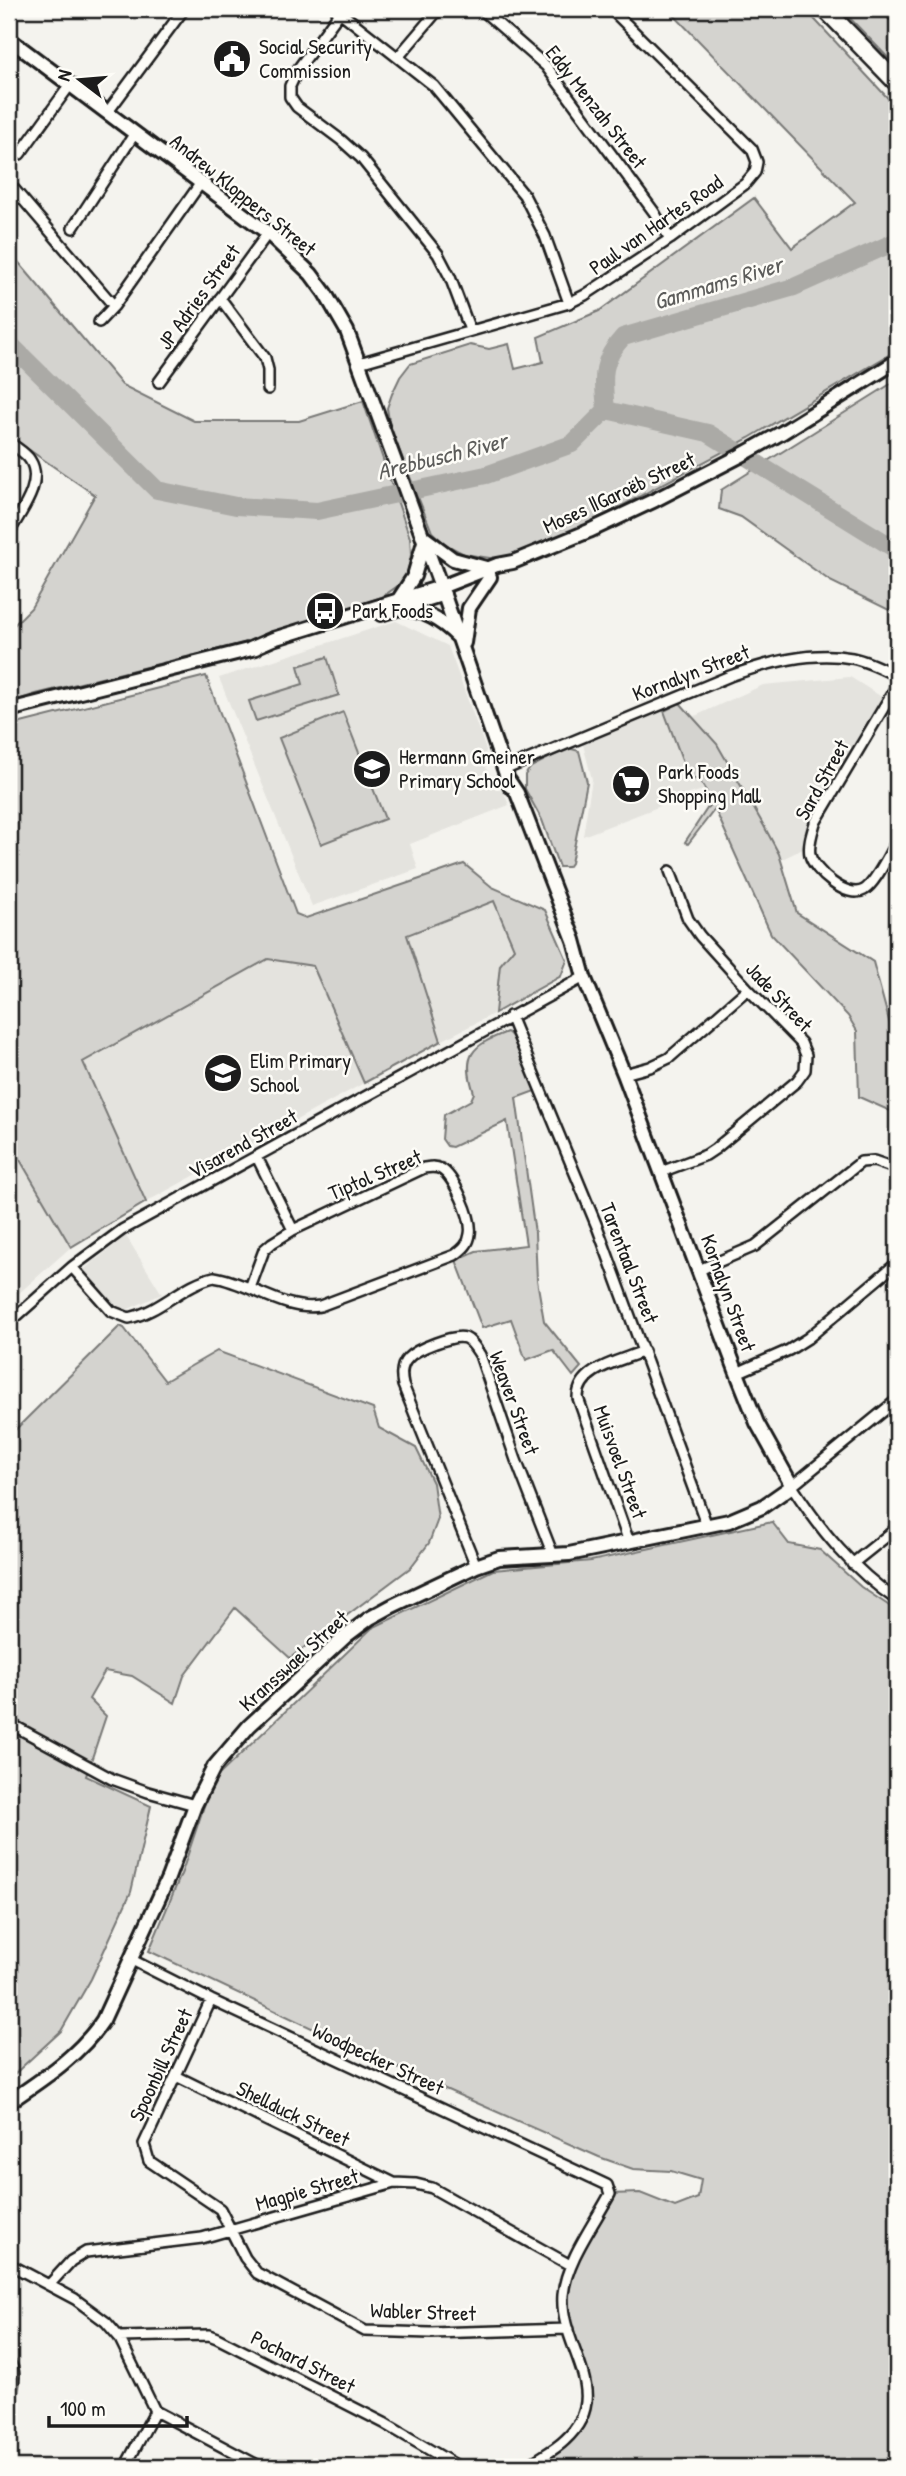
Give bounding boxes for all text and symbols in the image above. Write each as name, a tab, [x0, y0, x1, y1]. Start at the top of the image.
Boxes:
place label: Social Security Commission	[259, 32, 372, 85]
public building icon: Social Security Commission	[211, 38, 253, 80]
street label: Eddy Menzah Street	[539, 39, 654, 175]
north arrow	[46, 46, 116, 116]
text: N	[50, 67, 78, 84]
street label: Andrew Kloppers Street	[164, 127, 323, 263]
street label: Paul van Hartes Road	[583, 168, 728, 282]
street label: JP Adries Street	[150, 237, 247, 355]
water label: Gammams River	[650, 247, 789, 317]
water label: Arebbusch River	[374, 424, 513, 487]
street label: Moses ǁGaroëb Street	[538, 444, 700, 540]
bus stop icon: Park Foods	[304, 590, 346, 632]
place label: Park Foods	[352, 596, 433, 625]
street label: Kornalyn Street	[628, 637, 754, 708]
street label: Sard Street	[788, 734, 856, 825]
place label: Hermann Gmeiner Primary School	[399, 742, 535, 795]
school or university icon: Hermann Gmeiner Primary School	[351, 748, 393, 790]
place label: Park Foods Shopping Mall	[658, 757, 762, 810]
supermarket icon: Park Foods Shopping Mall	[610, 763, 652, 805]
street label: Jade Street	[739, 955, 820, 1039]
place label: Elim Primary School	[250, 1046, 351, 1099]
school or university icon: Elim Primary School	[202, 1052, 244, 1094]
street label: Visarend Street	[183, 1101, 303, 1185]
street label: Tiptol Street	[324, 1142, 427, 1207]
street label: Tarentaal Street	[593, 1198, 666, 1328]
street label: Kornalyn Street	[694, 1230, 763, 1356]
street label: Weaver Street	[482, 1347, 547, 1459]
street label: Muisvoel Street	[587, 1401, 655, 1523]
street label: Kransswael Street	[232, 1603, 355, 1718]
street label: Spoonbill Street	[122, 2003, 200, 2126]
street label: Woodpecker Street	[308, 2015, 450, 2102]
street label: Shellduck Street	[232, 2074, 356, 2154]
street label: Magpie Street	[252, 2161, 362, 2218]
street label: Wabler Street	[370, 2295, 477, 2328]
street label: Pochard Street	[246, 2323, 361, 2401]
scale bar	[49, 2385, 187, 2429]
text: 100 m	[60, 2394, 106, 2423]

